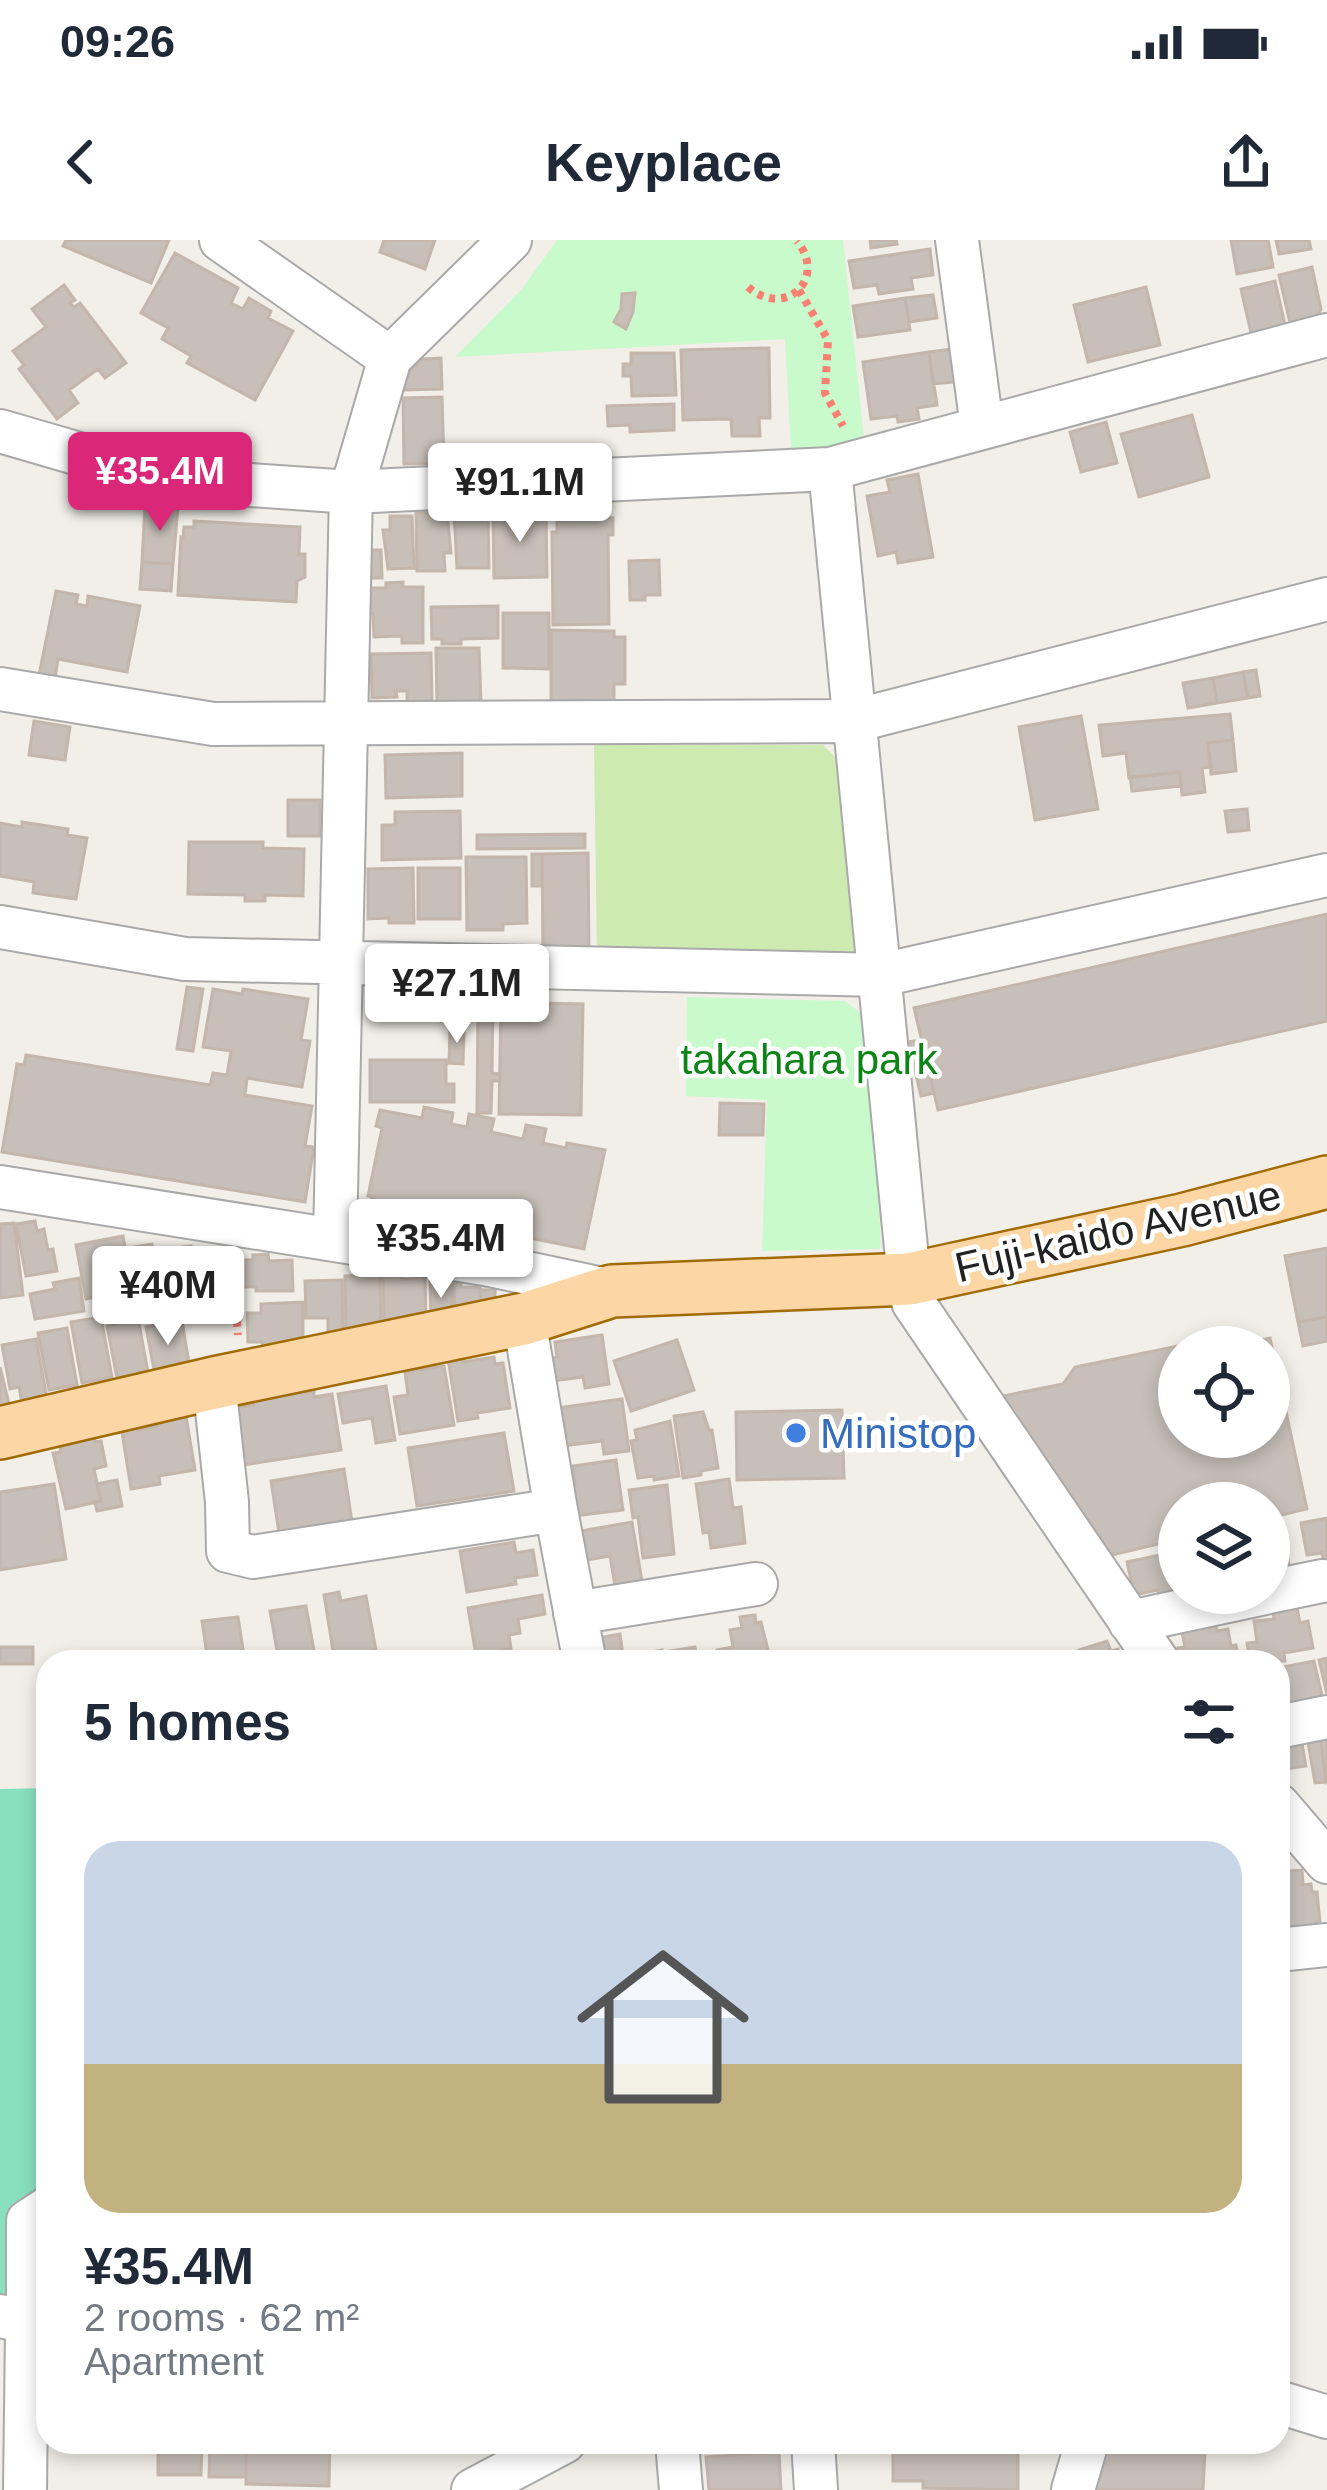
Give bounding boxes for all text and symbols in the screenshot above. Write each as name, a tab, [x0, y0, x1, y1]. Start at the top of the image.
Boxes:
text: 09:26	[60, 16, 175, 67]
icon: back	[48, 129, 114, 195]
icon: share	[1213, 129, 1279, 195]
text: Keyplace	[545, 132, 782, 192]
pin: ¥35.4M	[62, 432, 258, 534]
pin: ¥91.1M	[422, 443, 618, 545]
text: ¥35.4M	[95, 449, 225, 492]
text: ¥91.1M	[455, 460, 585, 503]
pin: ¥27.1M	[359, 944, 555, 1046]
text: ¥27.1M	[392, 961, 522, 1004]
park label: takahara park	[681, 1036, 938, 1083]
street label: Fuji-kaido Avenue	[950, 1171, 1286, 1291]
pin: ¥35.4M	[343, 1199, 539, 1301]
text: ¥35.4M	[376, 1216, 506, 1259]
pin: ¥40M	[97, 1246, 239, 1348]
text: ¥40M	[119, 1263, 217, 1306]
map controls	[1158, 1326, 1290, 1614]
button: locate	[1158, 1326, 1290, 1458]
place label: Ministop	[820, 1410, 976, 1457]
marker: Ministop	[783, 1420, 809, 1446]
button: layers	[1158, 1482, 1290, 1614]
icon: filters	[1176, 1689, 1242, 1755]
text: 5 homes	[84, 1694, 291, 1751]
icon: home	[555, 1919, 771, 2135]
text: ¥35.4M	[84, 2238, 254, 2295]
text: 2 rooms · 62 m²	[84, 2296, 359, 2339]
text: Apartment	[84, 2340, 264, 2383]

